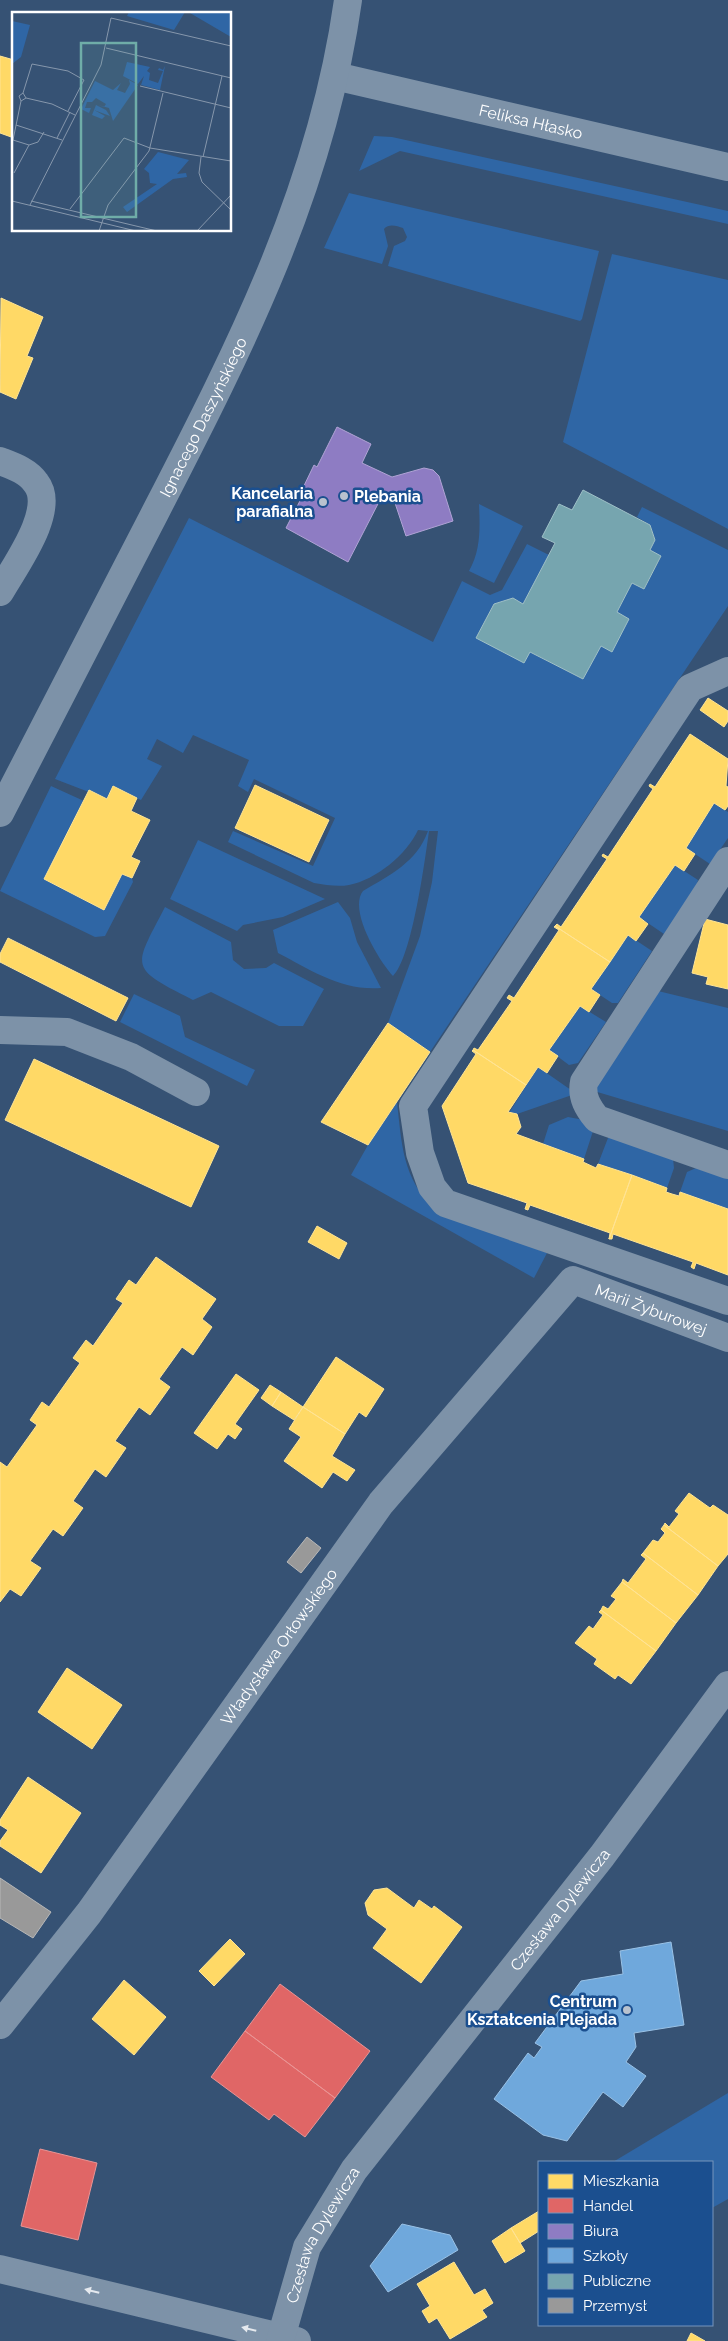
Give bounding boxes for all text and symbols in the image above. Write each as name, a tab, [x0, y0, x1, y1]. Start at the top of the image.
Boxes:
inset map	[12, 12, 231, 231]
street label: Feliksa Hłasko	[477, 100, 584, 143]
street label: Ignacego Daszyńskiego	[155, 334, 250, 500]
place label: Kancelaria parafialna	[231, 484, 313, 521]
place label: Plebania	[354, 487, 421, 506]
marker: Plebania	[338, 490, 350, 502]
marker: Kancelaria parafialna	[317, 496, 329, 508]
street label: Marii Żyburowej	[593, 1280, 709, 1339]
street label: Władysława Orłowskiego	[216, 1565, 341, 1729]
street label: Czesława Dylewicza	[506, 1845, 614, 1974]
place label: Centrum Kształcenia Plejada	[467, 1992, 617, 2029]
marker: Centrum Kształcenia Plejada	[621, 2004, 633, 2016]
legend	[538, 2161, 713, 2326]
street label: Czesława Dylewicza	[282, 2163, 363, 2305]
text: Mieszkania	[583, 2172, 659, 2190]
text: Handel	[583, 2197, 634, 2215]
text: Biura	[583, 2222, 619, 2240]
text: Szkoły	[583, 2247, 628, 2265]
text: Publiczne	[583, 2272, 651, 2290]
one-way arrow	[84, 2287, 99, 2295]
text: Przemysł	[583, 2297, 647, 2315]
one-way arrow	[242, 2325, 257, 2333]

